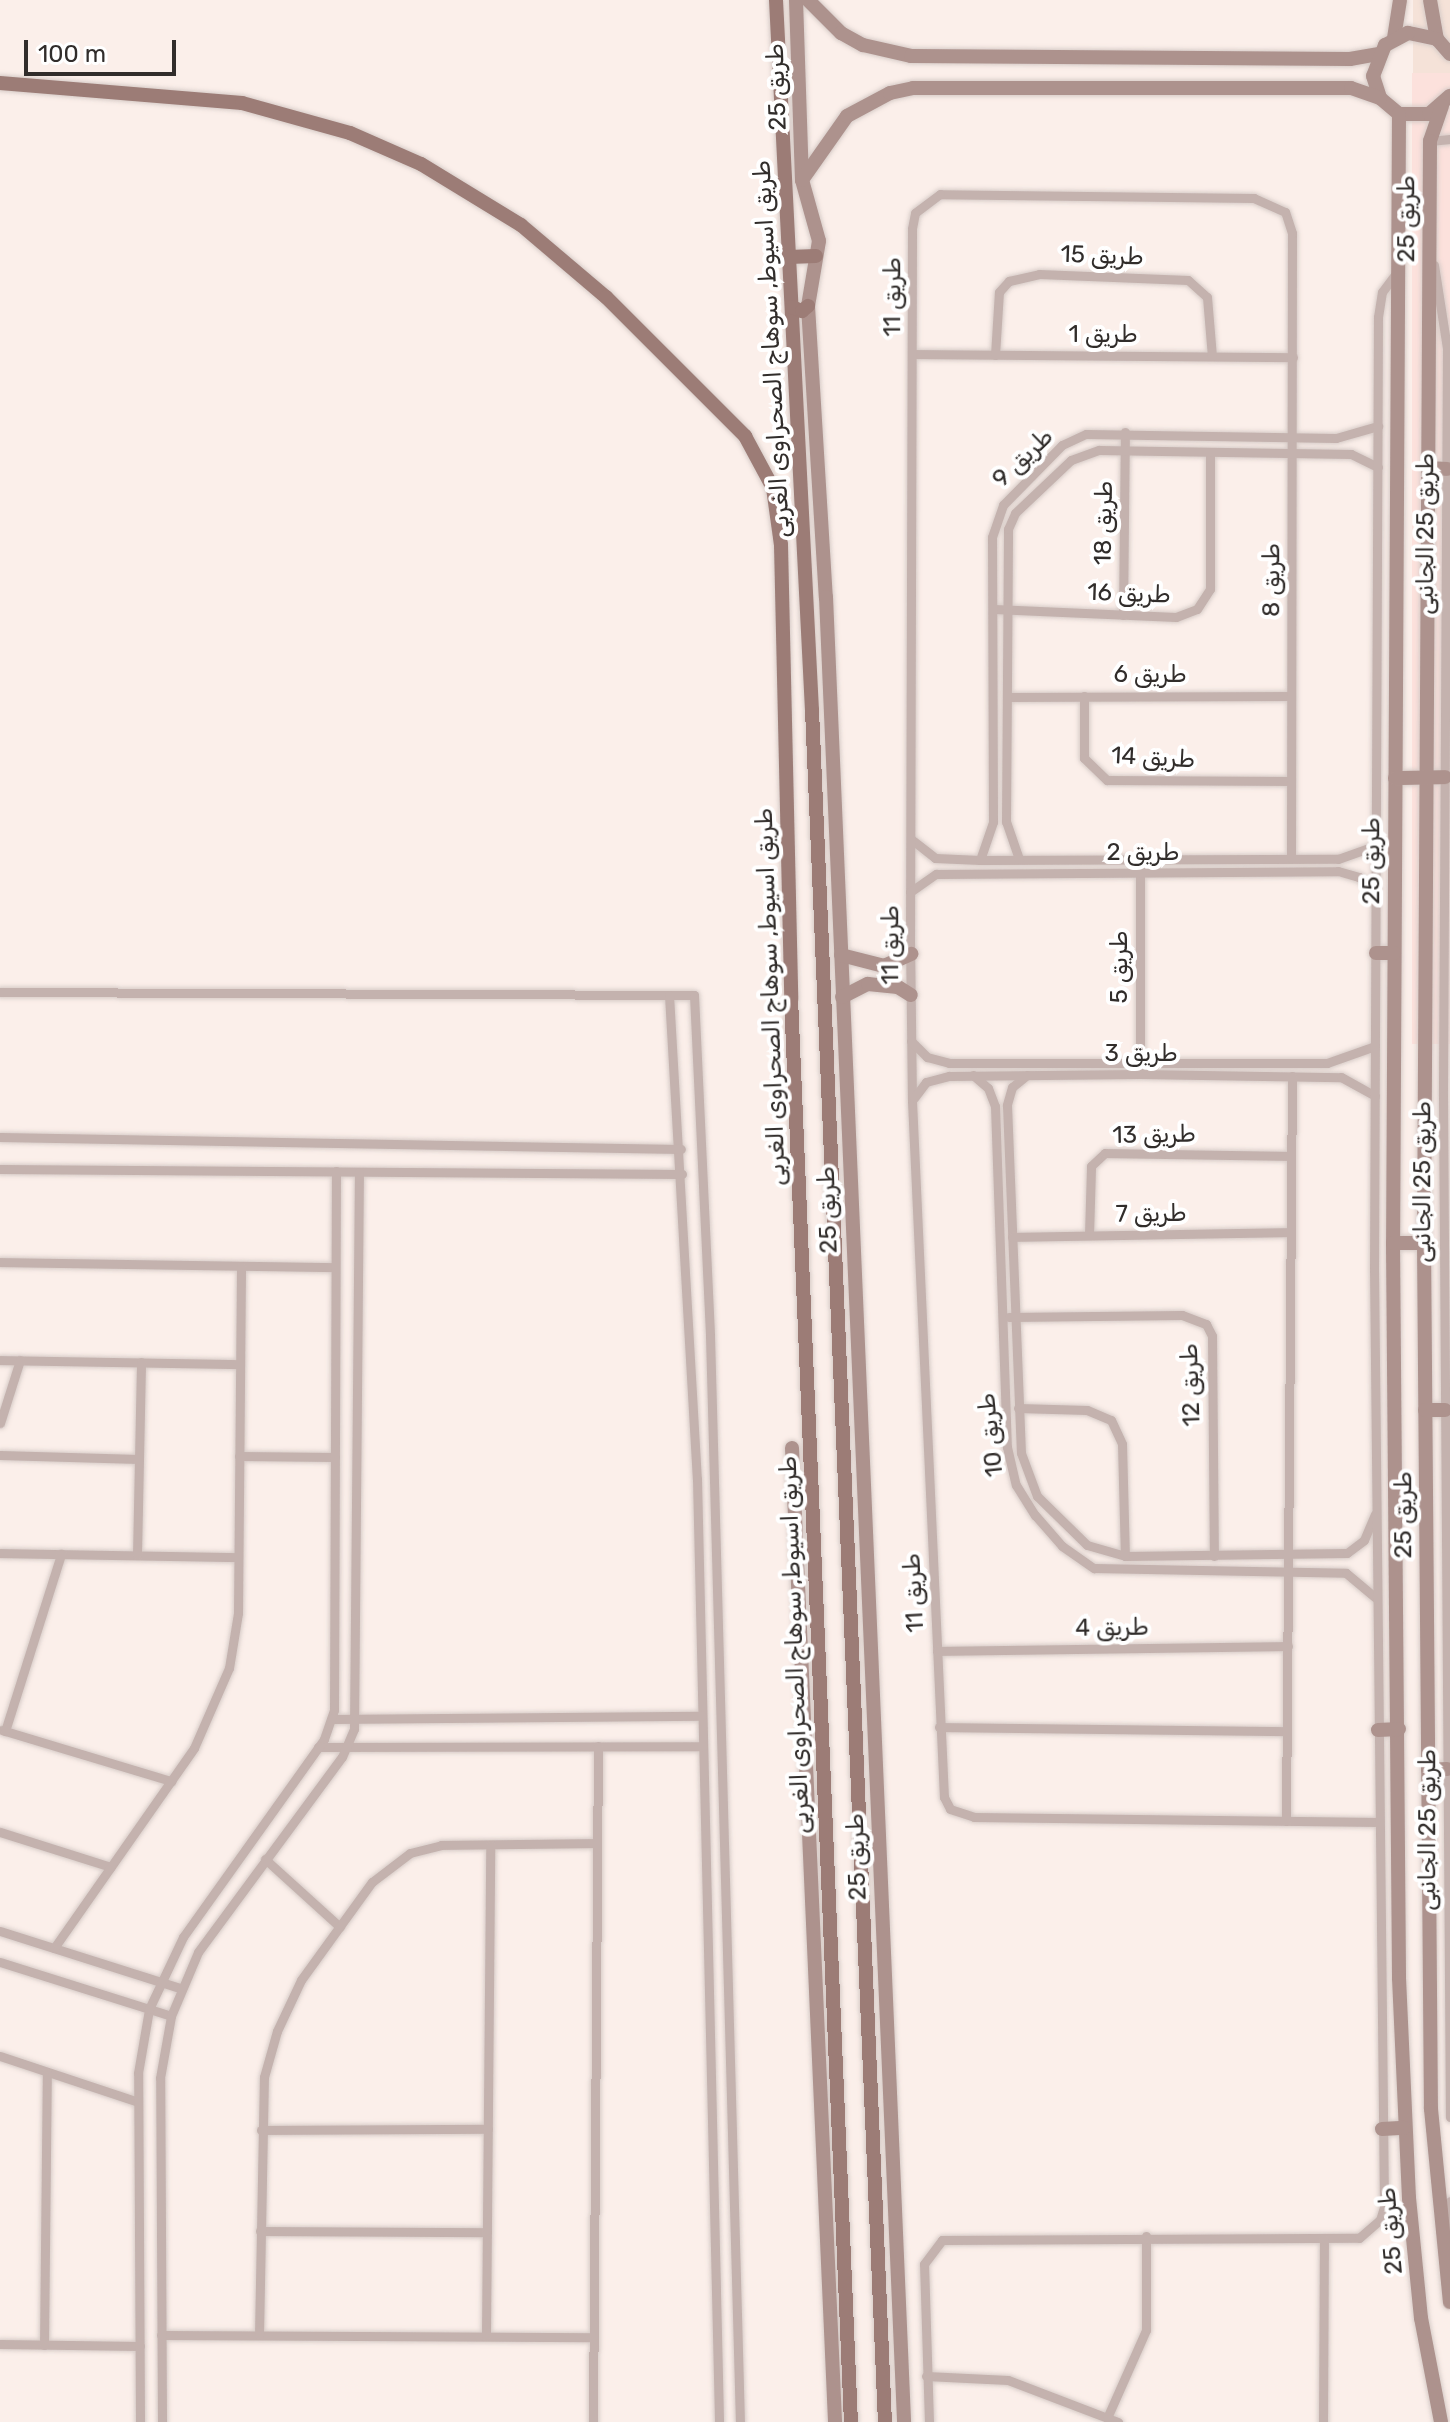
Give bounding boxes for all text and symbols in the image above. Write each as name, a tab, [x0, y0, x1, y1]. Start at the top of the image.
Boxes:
scale bar	[28, 24, 180, 74]
text: 100 m	[38, 40, 106, 68]
street label: طريق 25	[761, 43, 793, 131]
street label: طريق اسيوط, سوهاج الصحراوى الغربى	[748, 159, 796, 539]
street label: طريق 25	[1393, 175, 1421, 263]
street label: طريق 15	[1060, 240, 1144, 272]
street label: طريق 11	[879, 257, 907, 337]
street label: طريق 1	[1069, 321, 1137, 349]
street label: طريق 9	[987, 422, 1059, 494]
street label: طريق 25 الجانبى	[1412, 453, 1440, 615]
street label: طريق 18	[1089, 481, 1119, 565]
street label: طريق 8	[1258, 543, 1286, 617]
street label: طريق 16	[1087, 578, 1171, 610]
street label: طريق 6	[1113, 661, 1187, 689]
street label: طريق 14	[1110, 741, 1196, 775]
street label: طريق اسيوط, سوهاج الصحراوى الغربى	[750, 808, 792, 1186]
street label: طريق 25	[1358, 817, 1386, 905]
street label: طريق 2	[1107, 839, 1179, 867]
street label: طريق 11	[877, 905, 905, 985]
street label: طريق 5	[1106, 931, 1134, 1003]
street label: طريق 3	[1104, 1040, 1178, 1068]
street label: طريق 25 الجانبى	[1409, 1101, 1437, 1263]
street label: طريق 13	[1112, 1120, 1196, 1150]
street label: طريق 25	[812, 1166, 844, 1254]
street label: طريق 7	[1115, 1199, 1187, 1229]
street label: طريق 12	[1175, 1343, 1207, 1427]
street label: طريق 10	[972, 1392, 1010, 1478]
street label: طريق اسيوط, سوهاج الصحراوى الغربى	[774, 1456, 816, 1834]
street label: طريق 25	[1390, 1471, 1418, 1559]
street label: طريق 11	[898, 1553, 930, 1633]
street label: طريق 4	[1075, 1613, 1149, 1643]
street label: طريق 25 الجانبى	[1414, 1749, 1442, 1911]
street label: طريق 25	[841, 1813, 873, 1901]
street label: طريق 25	[1373, 2186, 1409, 2276]

